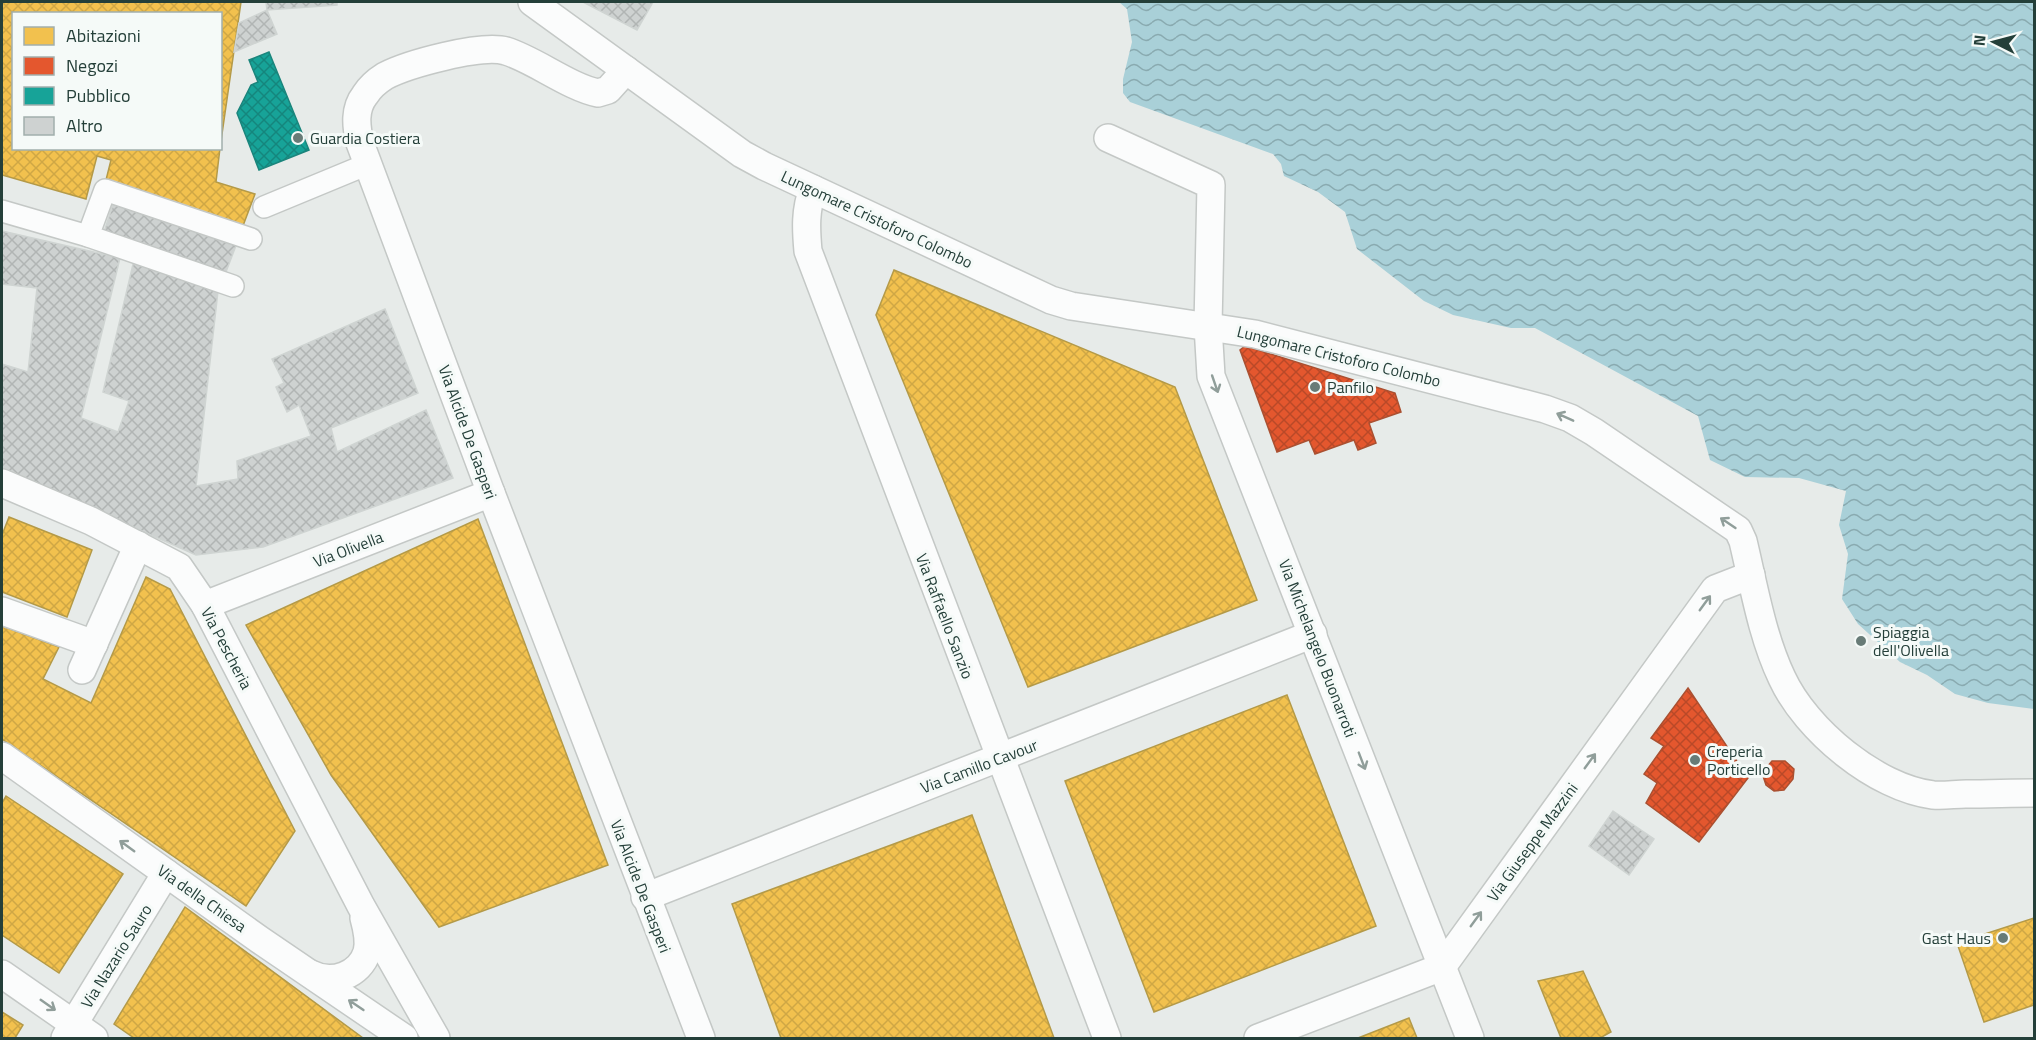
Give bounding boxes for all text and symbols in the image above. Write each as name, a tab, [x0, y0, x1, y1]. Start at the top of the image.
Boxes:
legend	[12, 12, 222, 150]
north arrow	[1964, 12, 2024, 72]
text: Abitazioni	[66, 22, 141, 49]
text: N	[1967, 34, 1992, 47]
text: Negozi	[66, 52, 118, 79]
text: Pubblico	[66, 82, 131, 109]
text: Altro	[66, 112, 103, 139]
place label: Guardia Costiera	[310, 126, 420, 150]
marker: Guardia Costiera	[291, 131, 305, 145]
street label: Lungomare Cristoforo Colombo	[777, 164, 977, 274]
street label: Lungomare Cristoforo Colombo	[1235, 319, 1443, 393]
street label: Via Alcide De Gasperi	[433, 362, 503, 502]
one-way arrow	[1210, 374, 1221, 392]
place label: Panfilo	[1327, 375, 1374, 399]
marker: Panfilo	[1308, 380, 1322, 394]
one-way arrow	[1556, 411, 1575, 422]
one-way arrow	[1720, 517, 1737, 530]
street label: Via Olivella	[310, 525, 386, 573]
street label: Via Raffaello Sanzio	[910, 550, 980, 682]
street label: Via Michelangelo Buonarroti	[1273, 555, 1363, 741]
one-way arrow	[1699, 596, 1711, 612]
street label: Via Pescheria	[195, 603, 259, 693]
place label: Spiaggia dell'Olivella	[1873, 620, 1949, 662]
marker: Spiaggia dell'Olivella	[1854, 634, 1868, 648]
street label: Via Camillo Cavour	[917, 732, 1042, 799]
place label: Creperia Porticello	[1707, 739, 1770, 781]
one-way arrow	[1357, 751, 1368, 770]
marker: Creperia Porticello	[1688, 753, 1702, 767]
one-way arrow	[1584, 754, 1597, 770]
street label: Via Giuseppe Mazzini	[1481, 778, 1583, 906]
street label: Via Alcide De Gasperi	[605, 816, 677, 956]
one-way arrow	[120, 839, 136, 852]
street label: Via della Chiesa	[152, 858, 252, 938]
street label: Via Nazario Sauro	[74, 899, 158, 1013]
one-way arrow	[1470, 912, 1482, 928]
place label: Gast Haus	[1922, 926, 1991, 950]
marker: Gast Haus	[1996, 931, 2010, 945]
one-way arrow	[348, 999, 365, 1011]
one-way arrow	[39, 1000, 56, 1012]

